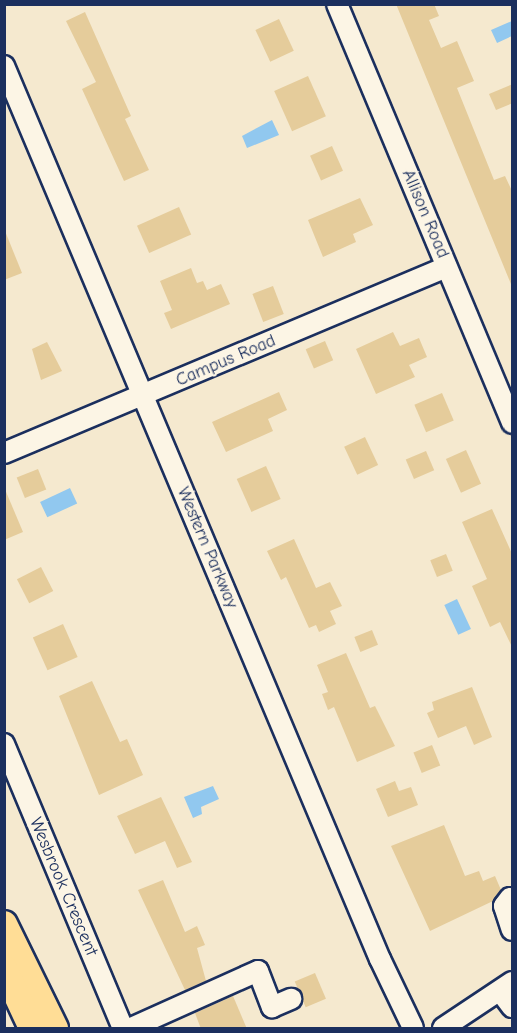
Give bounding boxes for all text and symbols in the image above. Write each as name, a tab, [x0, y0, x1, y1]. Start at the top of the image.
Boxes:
street label: Allison Road	[397, 166, 453, 262]
street label: Campus Road	[173, 330, 279, 392]
street label: Western Parkway	[172, 484, 242, 612]
street label: Wesbrook Crescent	[24, 815, 102, 959]

